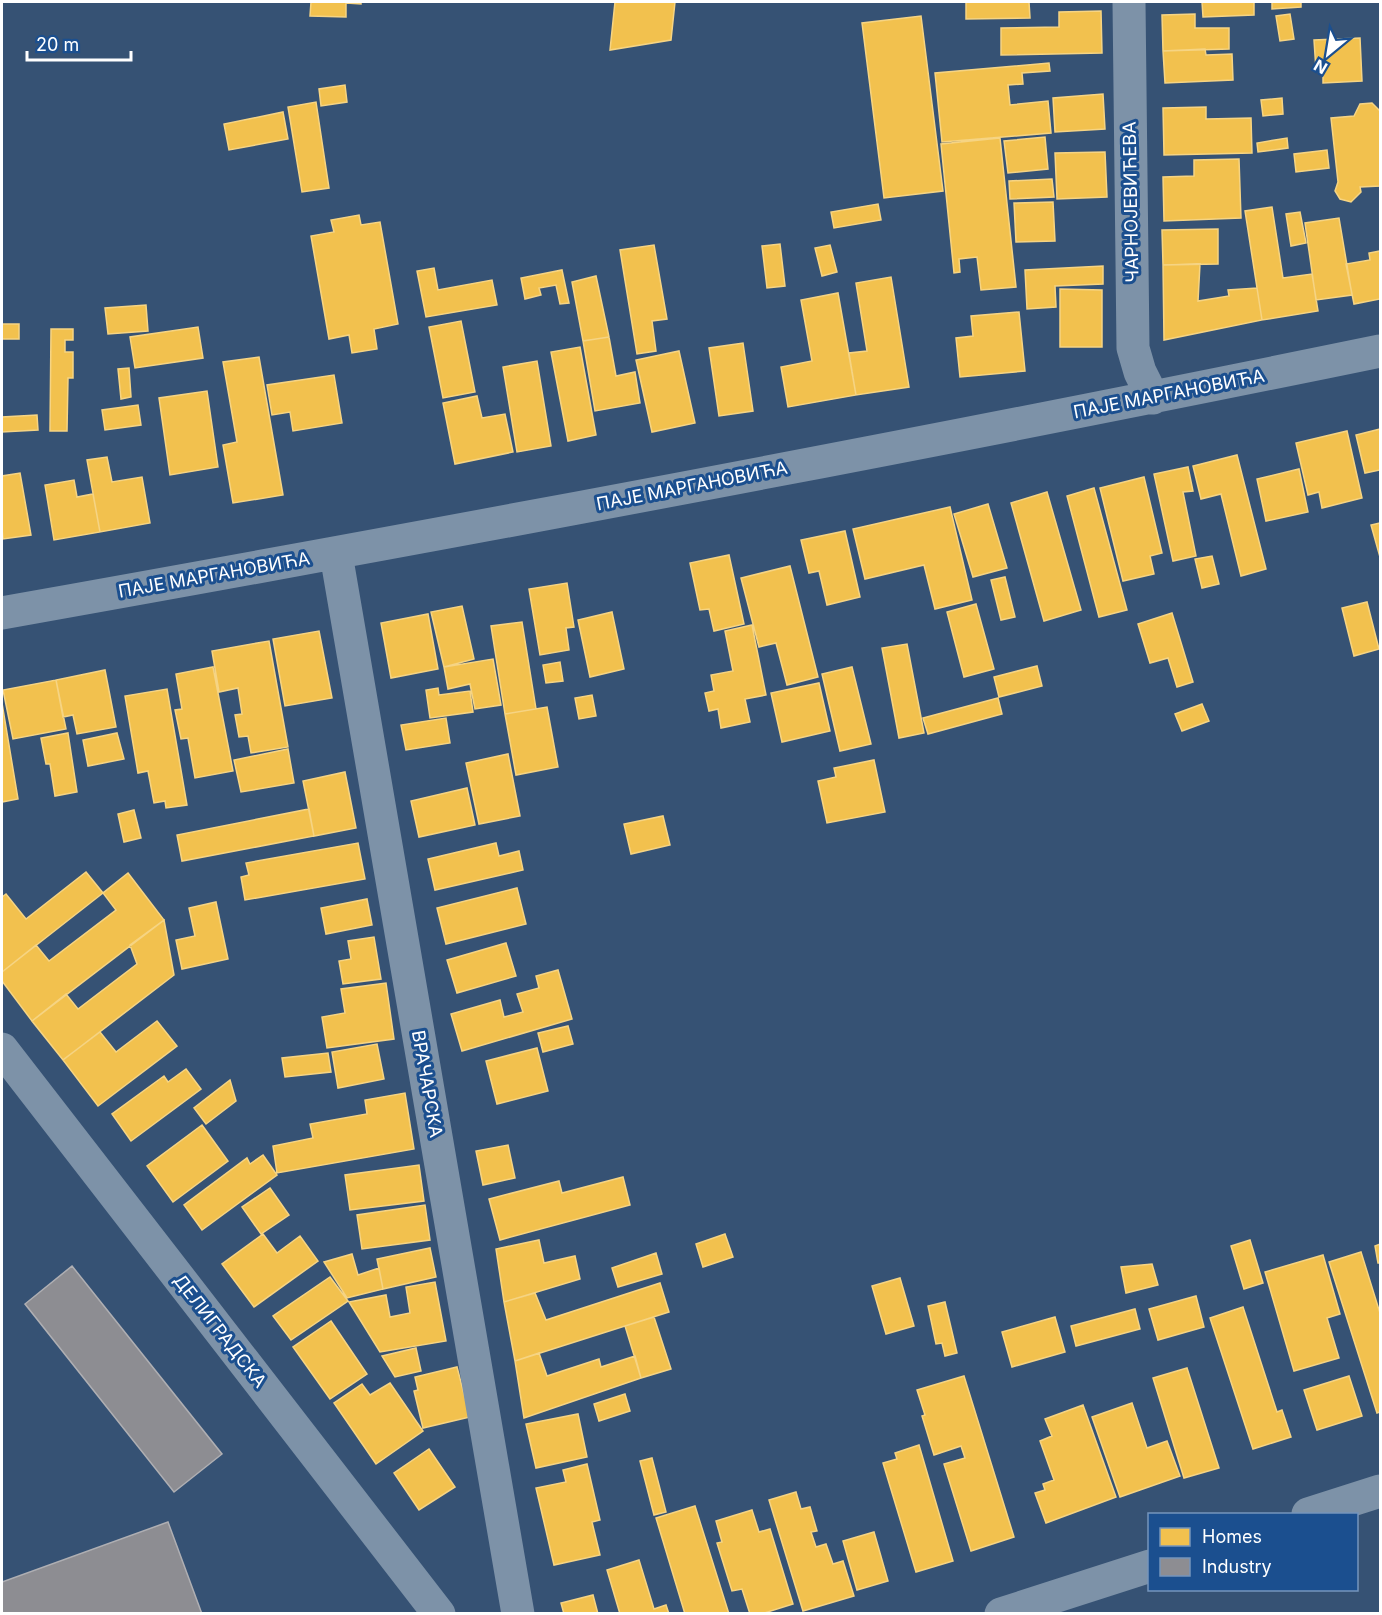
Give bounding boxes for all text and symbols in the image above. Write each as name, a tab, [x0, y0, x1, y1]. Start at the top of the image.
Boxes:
scale bar	[27, 24, 130, 62]
north arrow	[1298, 24, 1358, 84]
text: 20 m	[36, 34, 79, 55]
text: N	[1310, 55, 1331, 79]
street label: ЧАРНОЈЕВИЋЕВА	[1119, 121, 1142, 283]
street label: ПАЈЕ МАРГАНОВИЋА	[1072, 365, 1266, 422]
street label: ПАЈЕ МАРГАНОВИЋА	[595, 457, 789, 514]
street label: ПАЈЕ МАРГАНОВИЋА	[116, 547, 311, 602]
street label: ВРАЧАРСКА	[408, 1029, 447, 1139]
street label: ДЕЛИГРАДСКА	[170, 1270, 271, 1392]
legend	[1148, 1513, 1358, 1591]
text: Homes	[1202, 1526, 1262, 1547]
text: Industry	[1202, 1556, 1272, 1577]

